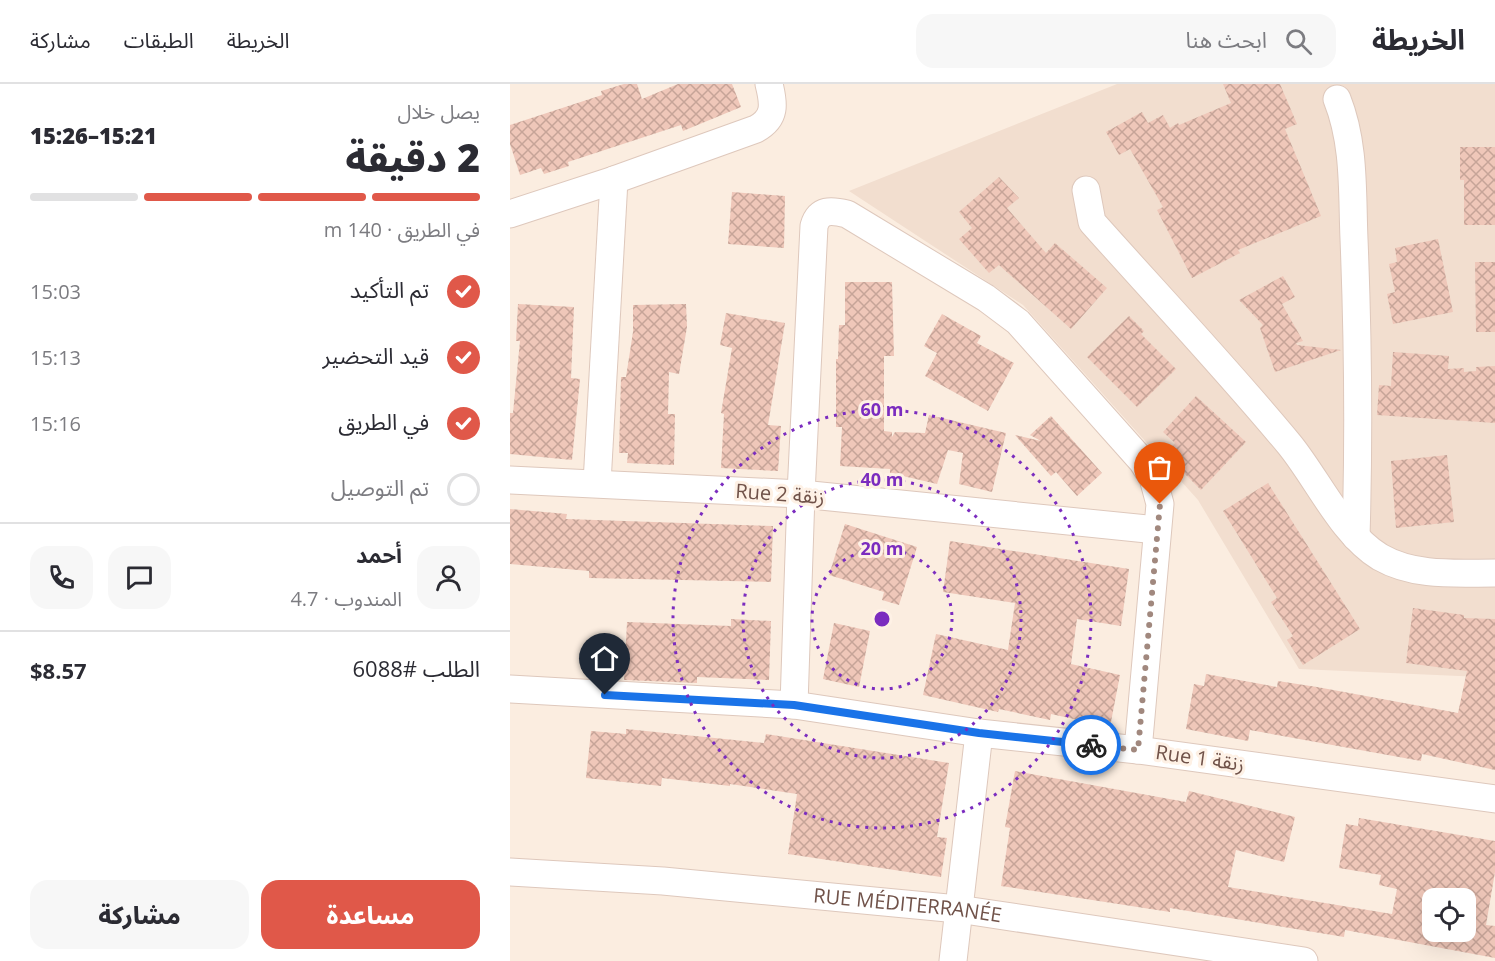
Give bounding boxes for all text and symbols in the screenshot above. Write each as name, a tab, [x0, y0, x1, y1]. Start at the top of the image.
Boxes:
search box	[916, 14, 1336, 68]
text: الخريطة	[1372, 20, 1465, 58]
text: ابحث هنا	[1185, 24, 1267, 54]
icon: search	[1282, 25, 1315, 58]
text: مشاركة	[30, 26, 91, 54]
text: الطبقات	[124, 26, 194, 54]
text: الخريطة	[227, 26, 290, 54]
text: يصل خلال	[398, 98, 480, 125]
text: 15:21–15:26	[30, 120, 157, 150]
text: 2 دقيقة	[345, 130, 480, 183]
text: في الطريق · 140 m	[324, 216, 480, 243]
text: تم التأكيد	[350, 274, 429, 304]
icon: check	[447, 275, 480, 308]
text: 15:03	[30, 278, 81, 305]
text: قيد التحضير	[323, 340, 429, 370]
icon: check	[447, 341, 480, 374]
text: 15:13	[30, 344, 81, 371]
text: 60 m	[861, 397, 903, 421]
text: في الطريق	[338, 406, 429, 436]
icon: check	[447, 407, 480, 440]
text: 15:16	[30, 410, 81, 437]
pin	[1134, 442, 1185, 504]
icon: bag	[1143, 451, 1176, 484]
text: 40 m	[861, 467, 903, 491]
text: تم التوصيل	[331, 472, 429, 502]
street label: Rue 2 زنقة	[734, 477, 826, 510]
text: 20 m	[861, 536, 903, 560]
text: أحمد	[356, 539, 402, 569]
button: phone	[30, 546, 93, 609]
button: chat	[108, 546, 171, 609]
button: person	[417, 546, 480, 609]
text: المندوب · 4.7	[290, 585, 402, 612]
centre of rings	[872, 609, 892, 629]
pin	[579, 633, 630, 695]
icon: home	[588, 642, 621, 675]
text: الطلب #6088	[353, 653, 480, 683]
text: $8.57	[30, 655, 87, 685]
courier	[1061, 715, 1121, 775]
icon: bike	[1075, 729, 1108, 762]
street label: Rue 1 زنقة	[1154, 738, 1246, 777]
button: مشاركة	[30, 880, 249, 949]
button: مساعدة	[261, 880, 480, 949]
street label: RUE MÉDITERRANÉE	[812, 881, 1004, 928]
map controls	[1422, 888, 1476, 942]
button: locate	[1422, 888, 1476, 942]

